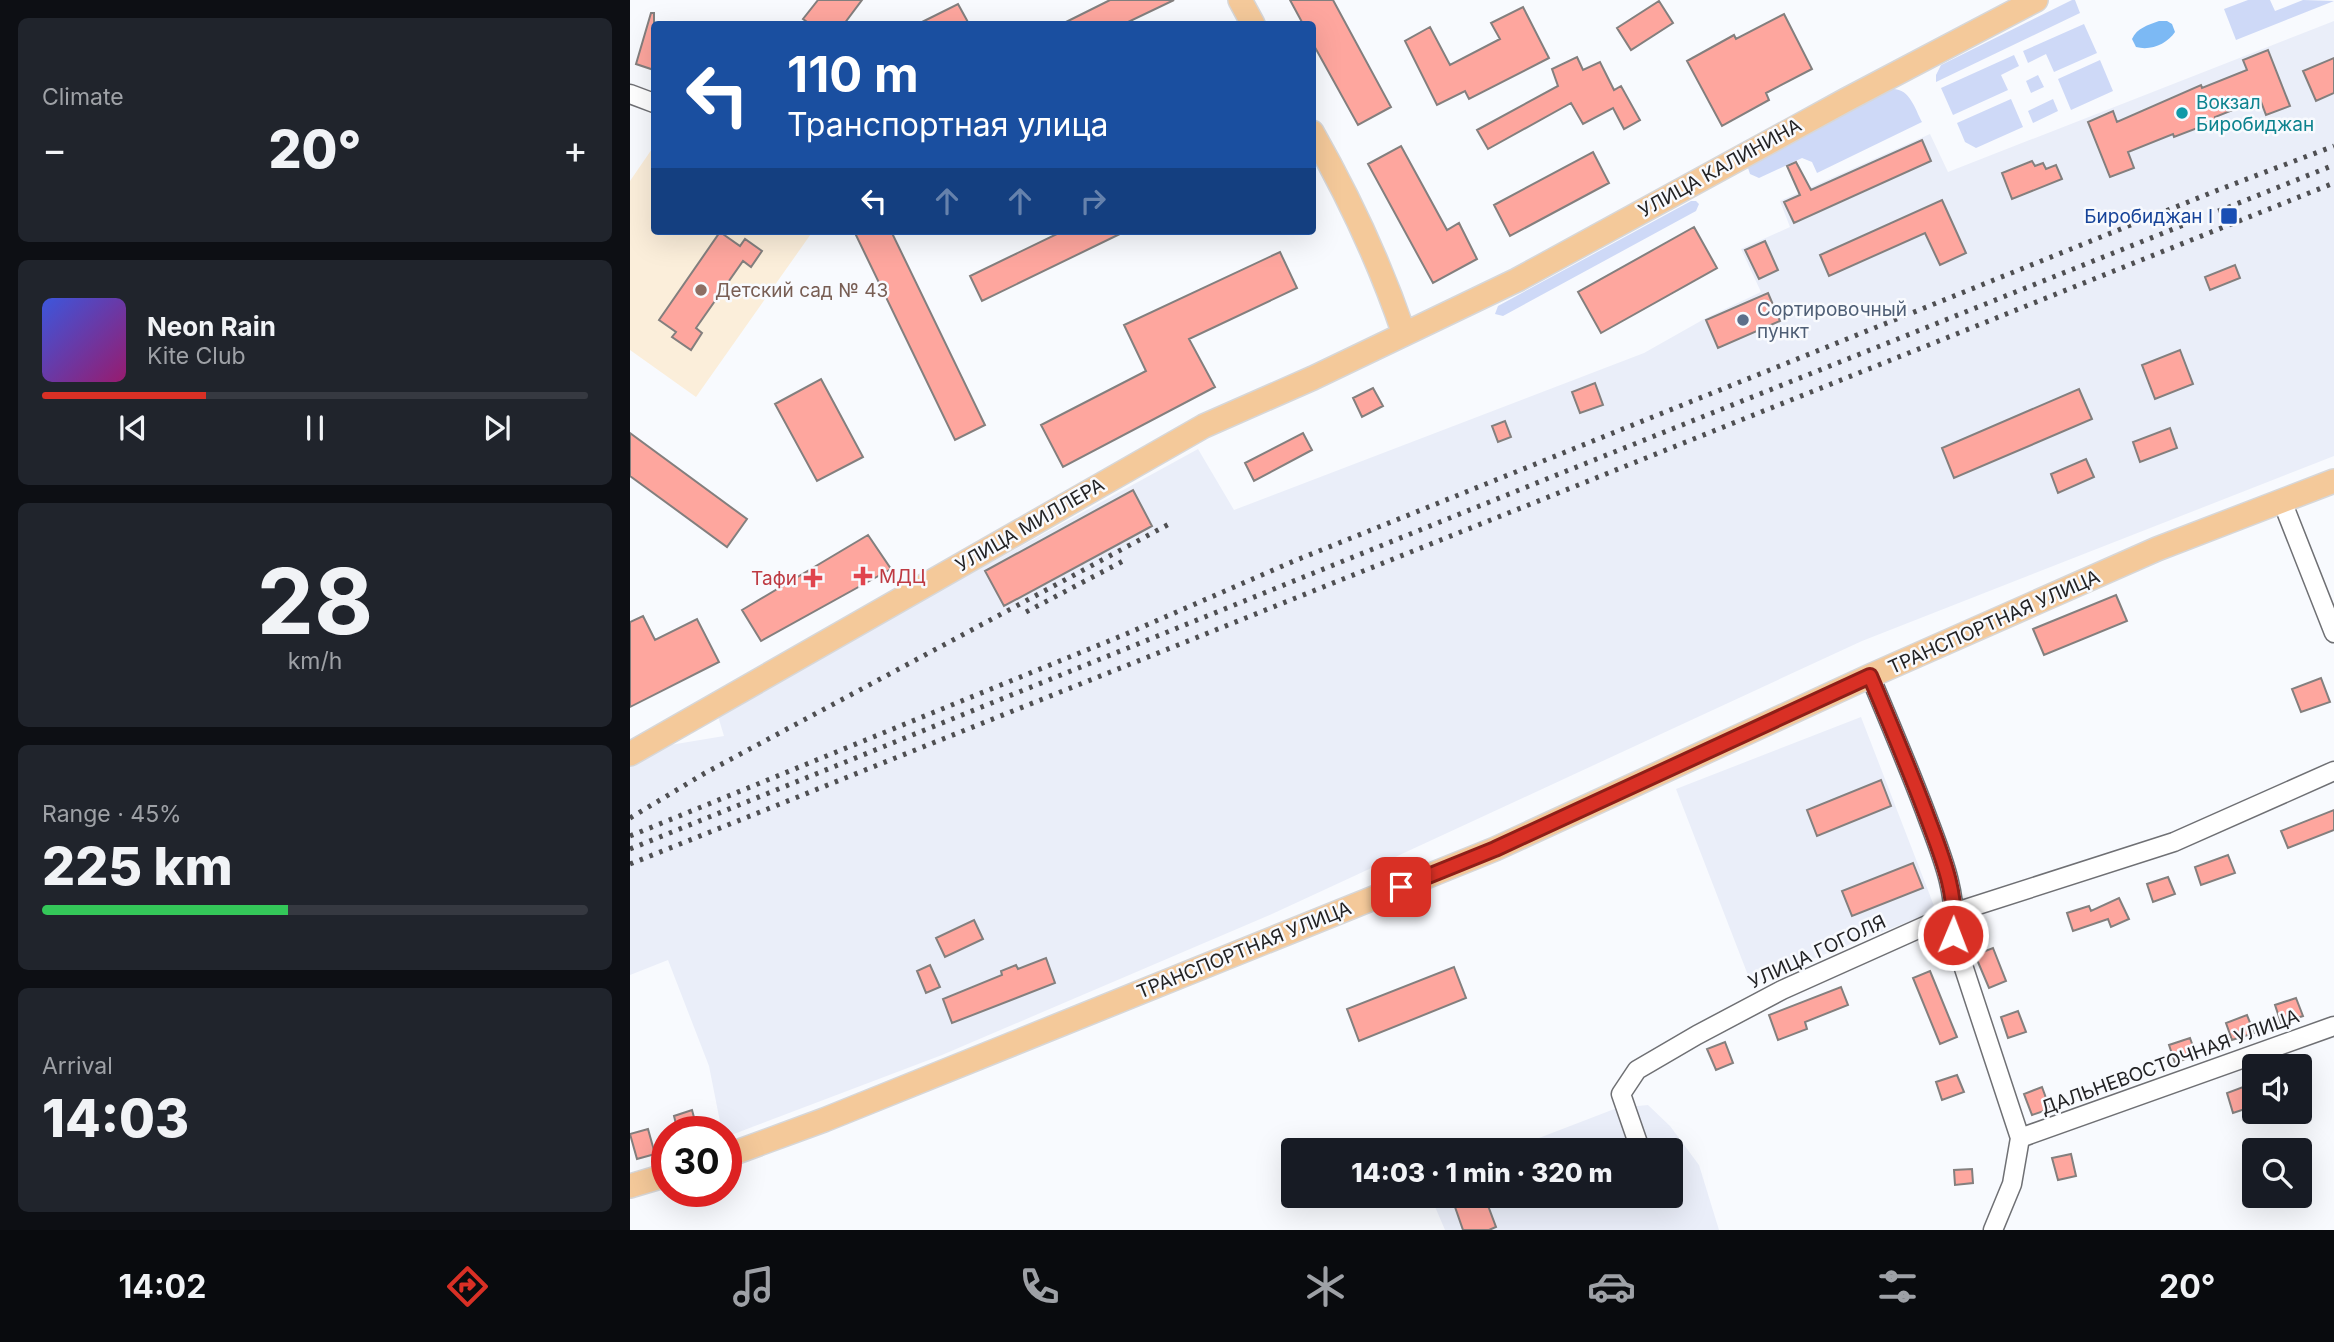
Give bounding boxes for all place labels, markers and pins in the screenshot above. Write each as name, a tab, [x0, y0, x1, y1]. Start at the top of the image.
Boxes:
place label: Вокзал Биробиджан	[2196, 91, 2314, 136]
marker: Вокзал Биробиджан	[2174, 105, 2190, 121]
place label: Биробиджан I	[2084, 205, 2213, 228]
marker: Биробиджан I	[2219, 206, 2239, 226]
place label: Детский сад № 43	[715, 279, 888, 302]
marker: Детский сад № 43	[693, 282, 709, 298]
place label: Сортировочный пункт	[1757, 298, 1907, 343]
marker: Сортировочный пункт	[1735, 312, 1751, 328]
place label: МДЦ	[879, 565, 926, 588]
marker: МДЦ	[853, 566, 873, 586]
place label: Тафи	[751, 567, 797, 590]
marker: Тафи	[803, 568, 823, 588]
pin	[1371, 857, 1431, 917]

